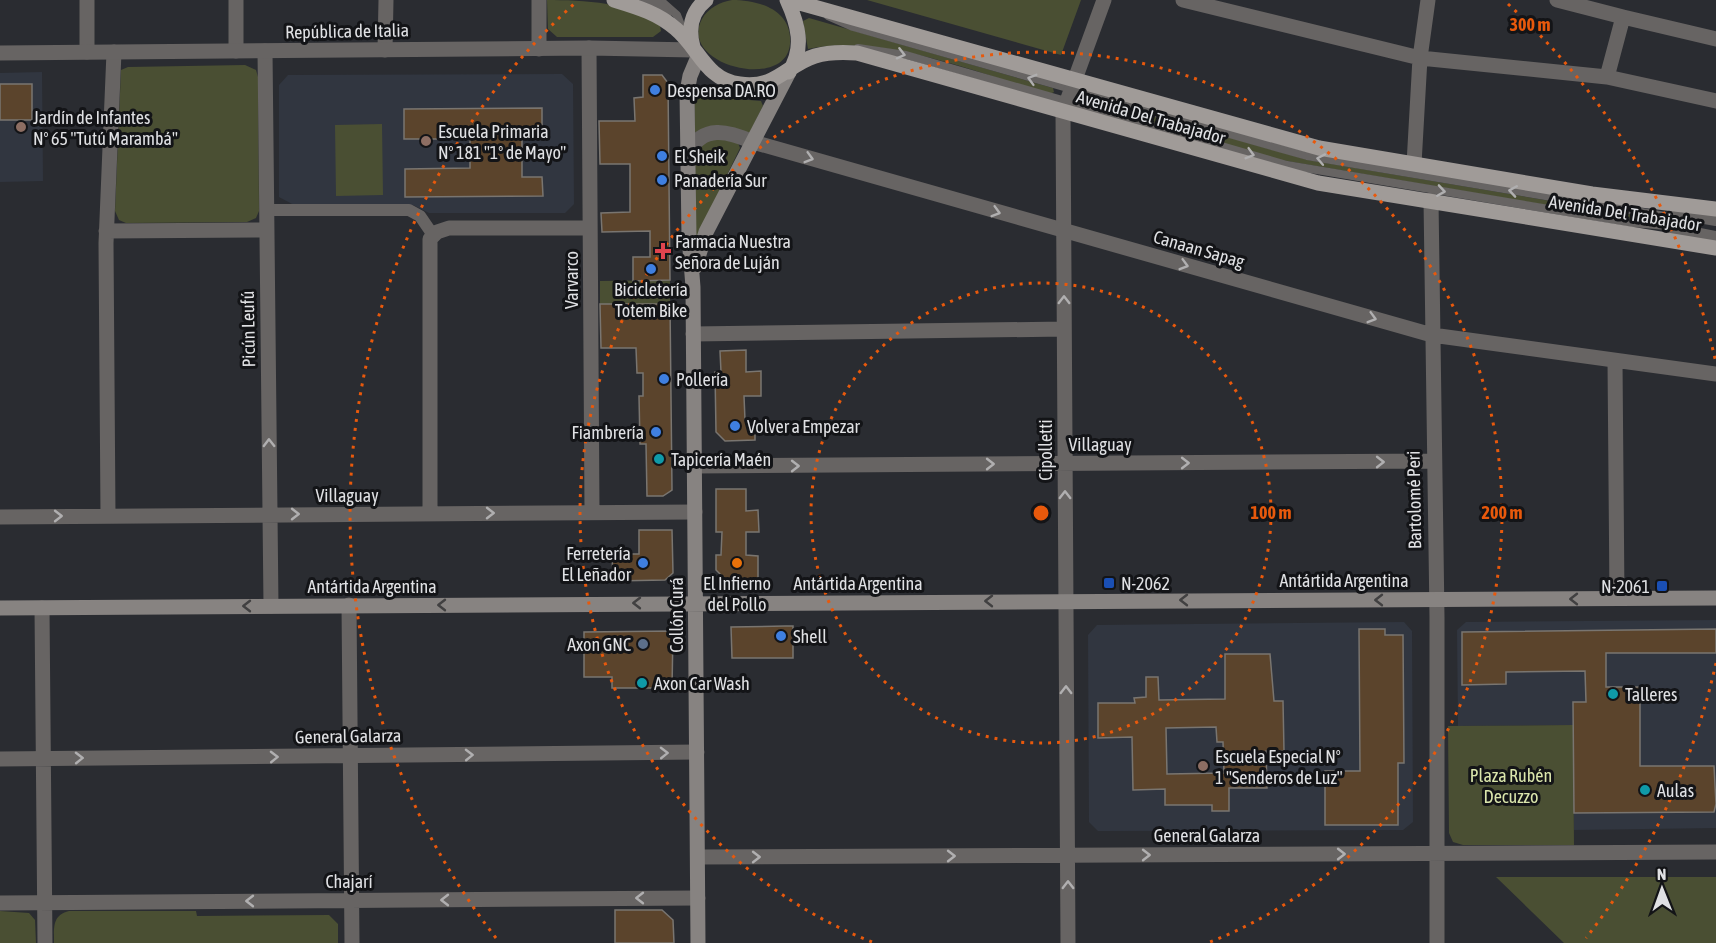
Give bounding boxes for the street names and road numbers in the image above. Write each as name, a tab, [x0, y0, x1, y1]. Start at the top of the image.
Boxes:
street label: República de Italia	[285, 19, 409, 43]
street label: Avenida Del Trabajador	[1074, 86, 1228, 148]
street label: Avenida Del Trabajador	[1547, 191, 1703, 236]
street label: Canaan Sapag	[1151, 226, 1247, 272]
street label: Varvarco	[561, 251, 582, 309]
street label: Picún Leufú	[237, 290, 259, 368]
street label: Cipolletti	[1035, 419, 1056, 481]
street label: Villaguay	[1068, 434, 1132, 455]
street label: Bartolomé Peri	[1403, 451, 1425, 549]
street label: Villaguay	[315, 485, 379, 506]
street label: Antártida Argentina	[1279, 570, 1409, 591]
street label: Antártida Argentina	[793, 573, 923, 594]
street label: Antártida Argentina	[307, 576, 437, 597]
street label: Collón Curá	[666, 577, 687, 653]
street label: General Galarza	[295, 725, 401, 747]
street label: General Galarza	[1154, 825, 1260, 846]
street label: Chajarí	[325, 871, 373, 892]

